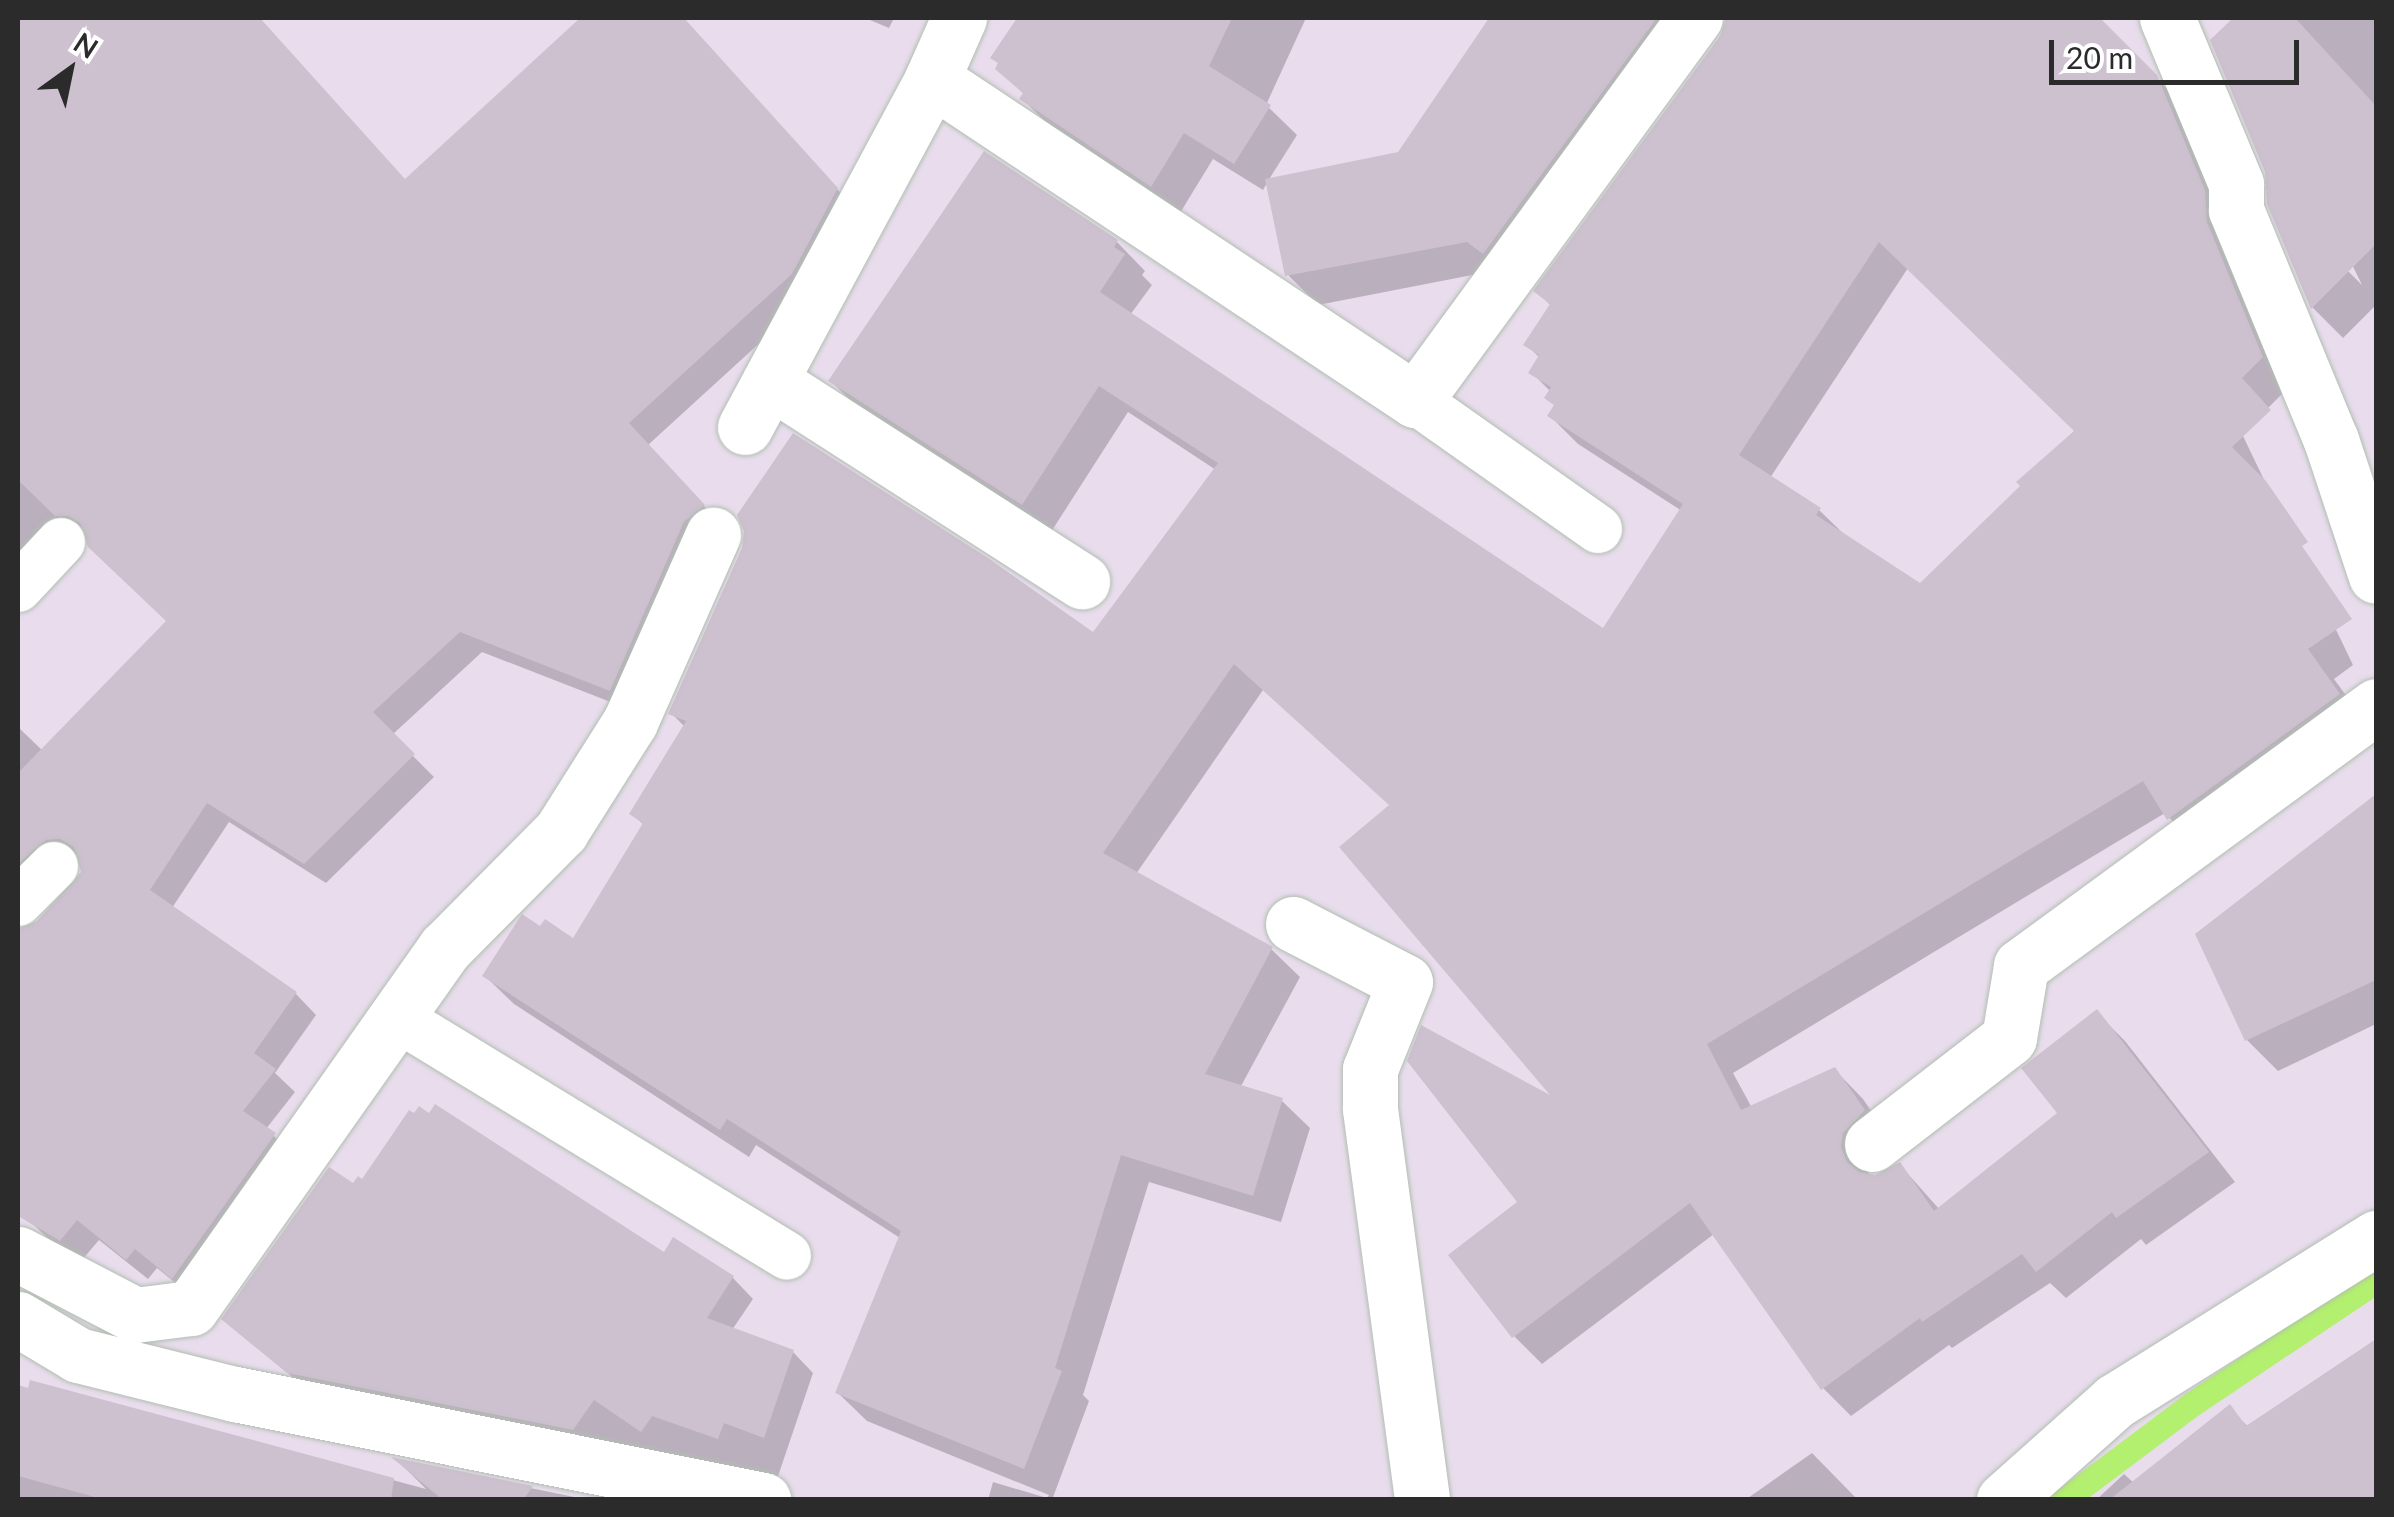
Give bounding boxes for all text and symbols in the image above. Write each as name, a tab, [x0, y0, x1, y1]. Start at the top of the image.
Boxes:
north arrow	[20, 20, 120, 120]
scale bar	[2054, 20, 2304, 82]
text: N	[68, 25, 105, 65]
text: 20 m	[2066, 39, 2133, 75]

